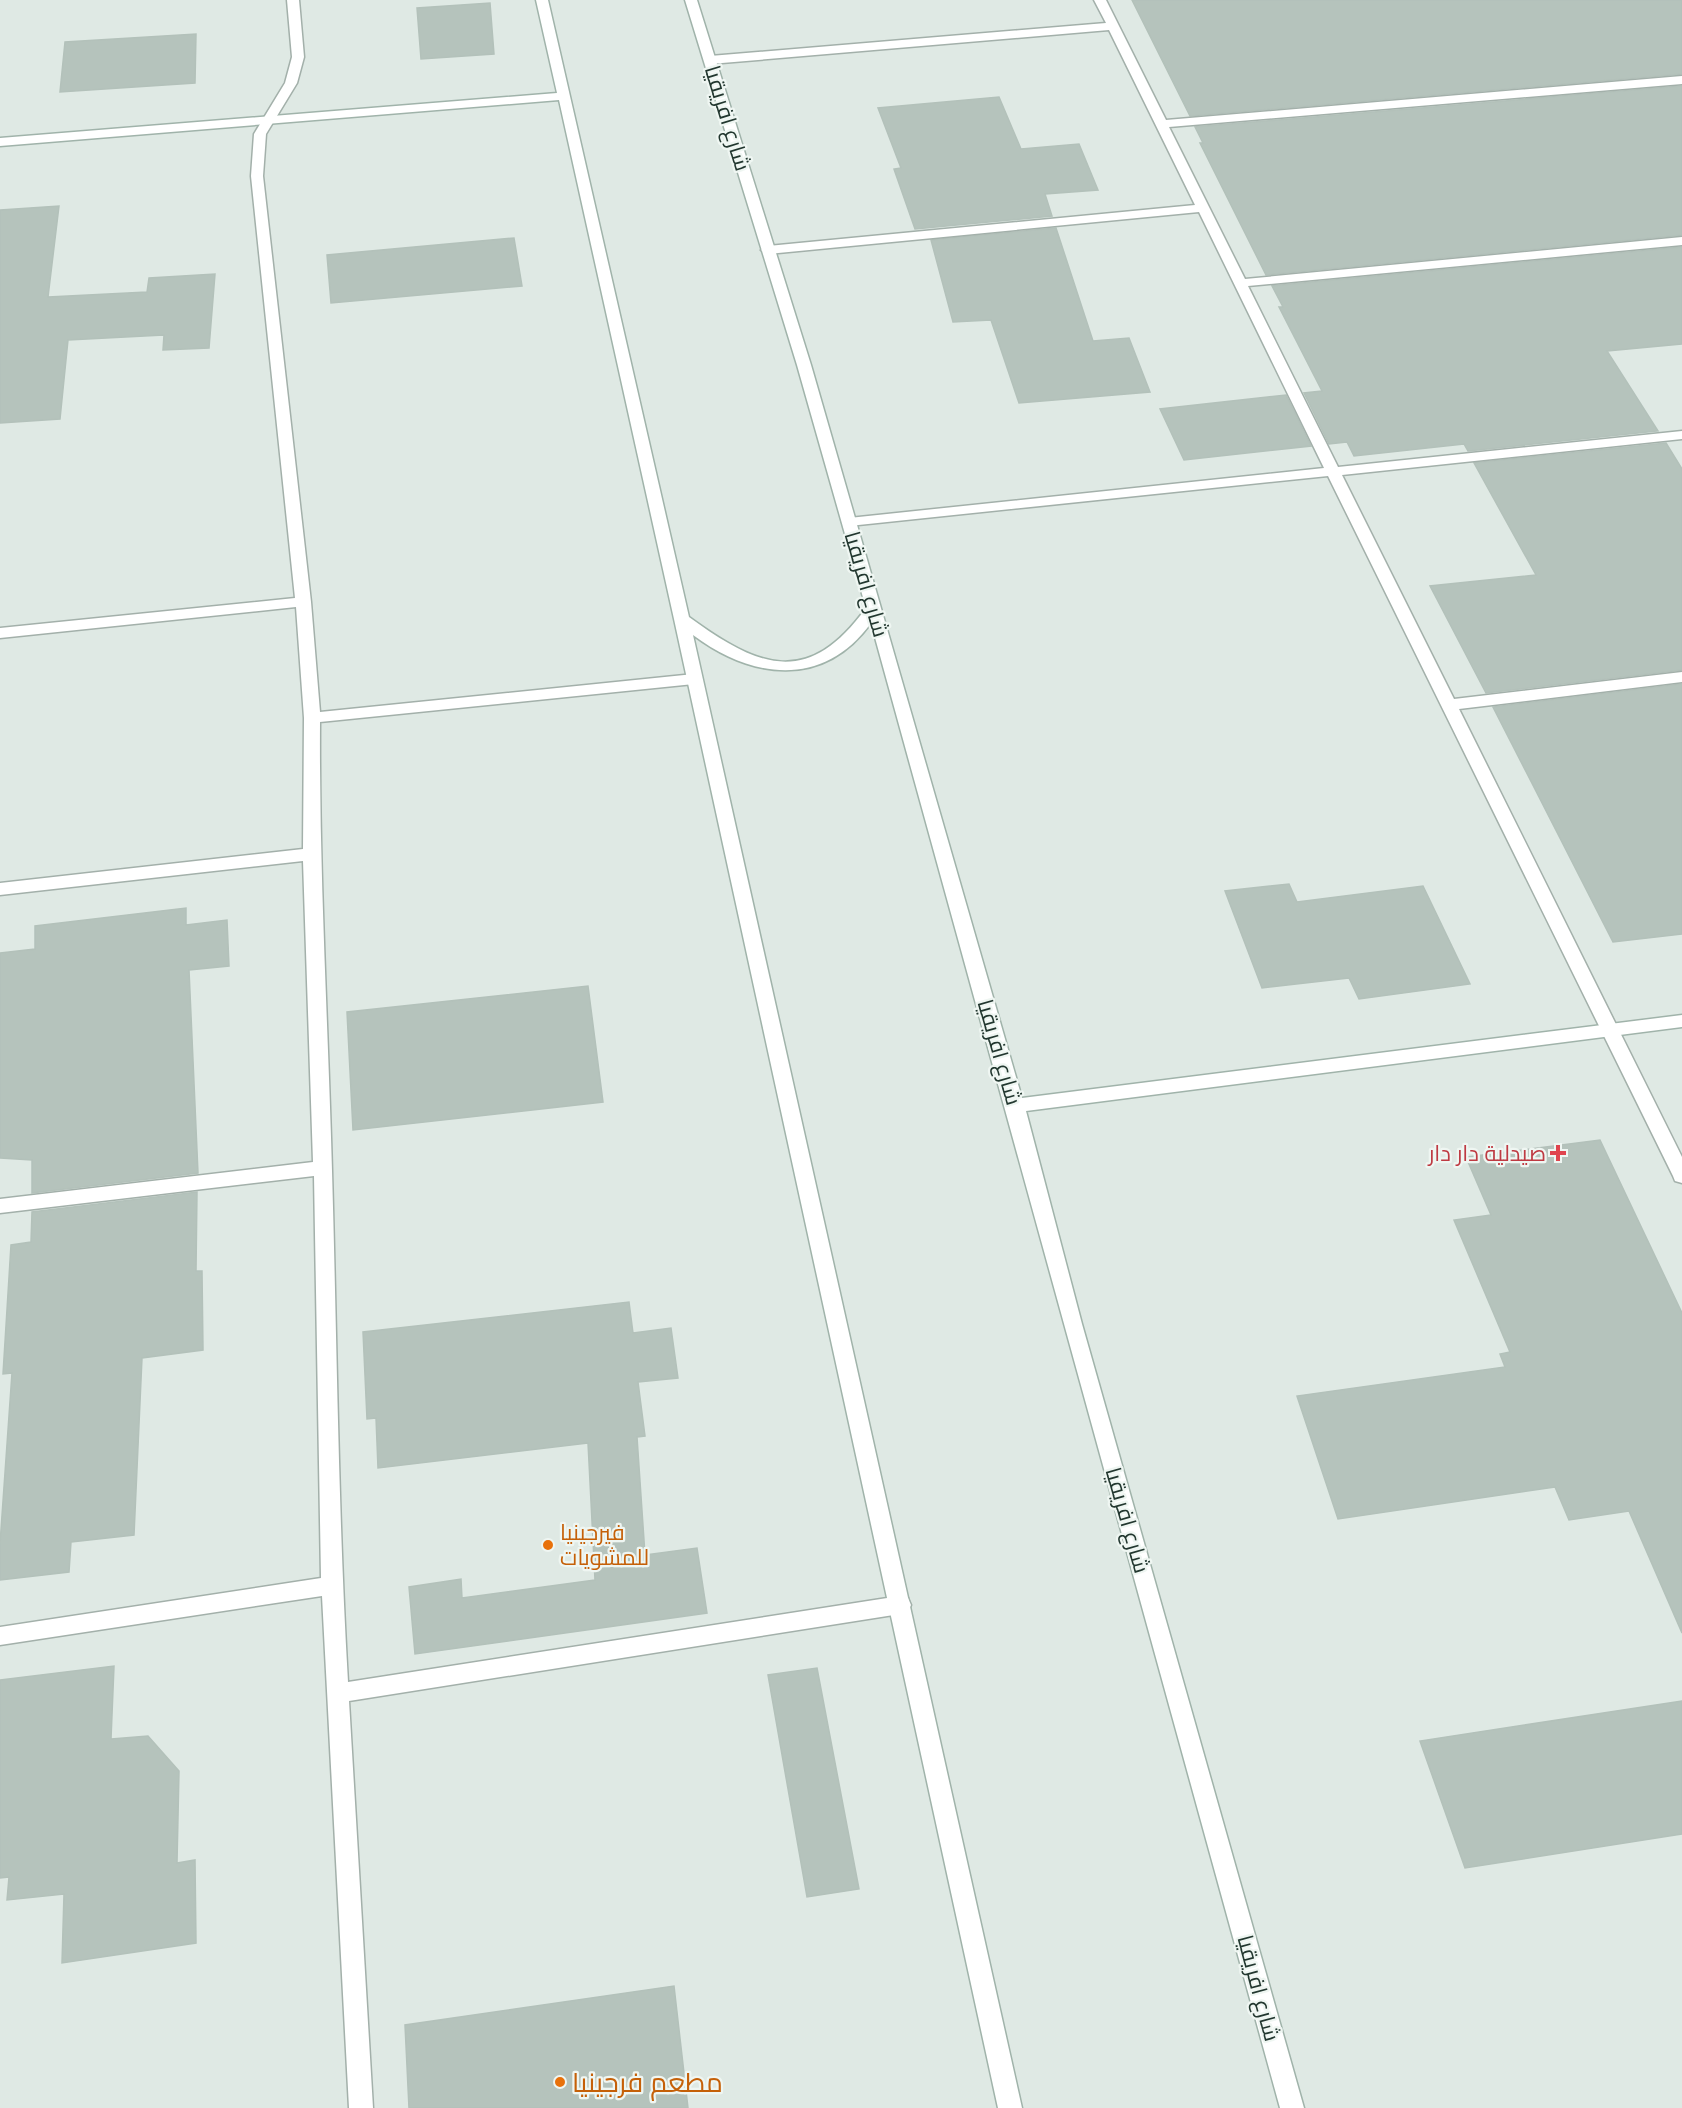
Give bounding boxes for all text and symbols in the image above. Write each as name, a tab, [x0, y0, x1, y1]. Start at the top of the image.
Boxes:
street label: شارع افريقيا	[698, 62, 757, 174]
street label: شارع افريقيا	[838, 528, 895, 640]
street label: شارع افريقيا	[971, 996, 1028, 1108]
place label: صيدلية دار دار	[1427, 1139, 1546, 1167]
marker: صيدلية دار دار	[1551, 1146, 1565, 1160]
street label: شارع افريقيا	[1099, 1464, 1156, 1576]
place label: فيرجينيا للمشويات	[560, 1518, 649, 1571]
marker: فيرجينيا للمشويات	[541, 1538, 555, 1552]
street label: شارع افريقيا	[1230, 1932, 1287, 2044]
place label: مطعم فرجينيا	[572, 2065, 723, 2101]
marker: مطعم فرجينيا	[553, 2075, 567, 2089]

